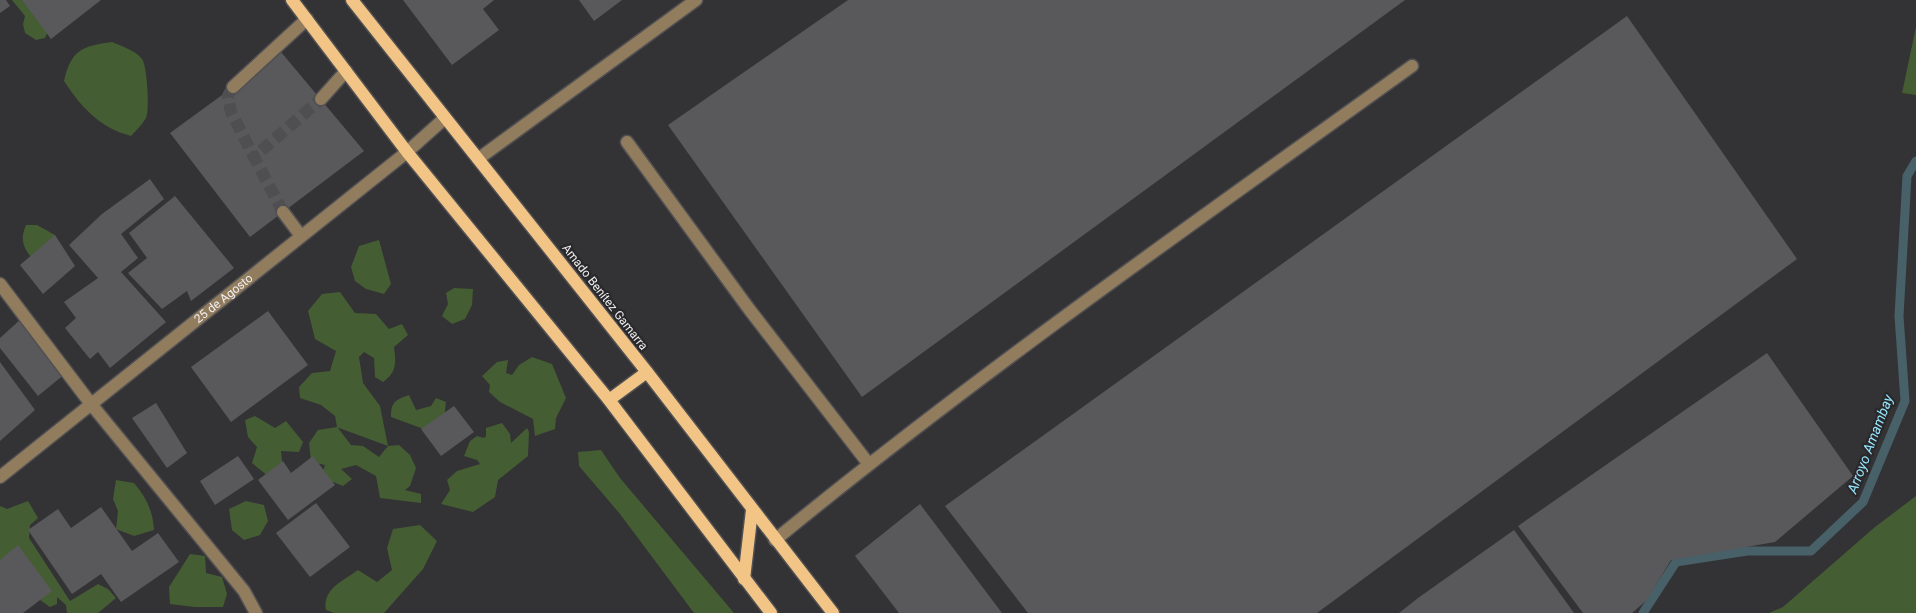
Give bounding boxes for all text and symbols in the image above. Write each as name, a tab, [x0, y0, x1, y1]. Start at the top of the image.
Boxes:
street label: Amado Benítez Gamarra	[559, 241, 651, 353]
street label: 25 de Agosto	[191, 271, 256, 326]
water label: Arroyo Amambay	[1843, 392, 1896, 497]

